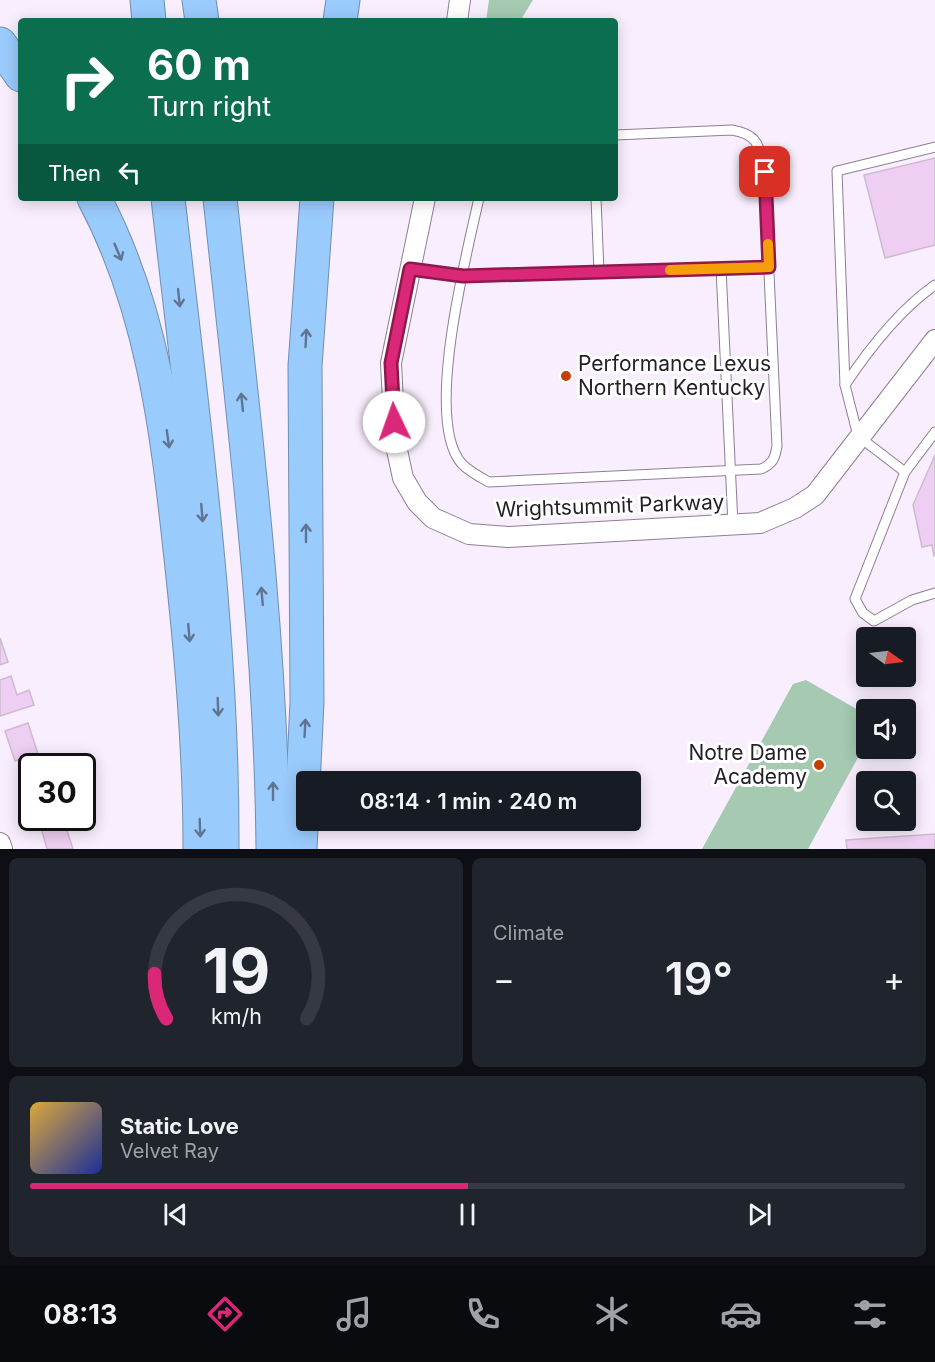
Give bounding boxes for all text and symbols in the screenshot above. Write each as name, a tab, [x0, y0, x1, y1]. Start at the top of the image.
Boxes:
text: 60 m	[147, 39, 251, 90]
icon: right	[48, 42, 126, 120]
text: Turn right	[147, 90, 271, 123]
pin	[739, 146, 790, 197]
icon: arrive	[748, 155, 781, 188]
icon: left	[113, 156, 146, 189]
text: Then	[48, 160, 101, 186]
one-way arrow	[113, 242, 124, 260]
one-way arrow	[174, 287, 185, 307]
one-way arrow	[301, 328, 312, 348]
place label: Performance Lexus Northern Kentucky	[578, 351, 771, 400]
marker: Performance Lexus Northern Kentucky	[559, 369, 573, 383]
position arrow	[362, 390, 426, 454]
one-way arrow	[236, 392, 247, 412]
one-way arrow	[162, 429, 173, 449]
street label: Wrightsummit Parkway	[495, 489, 725, 522]
one-way arrow	[197, 502, 208, 522]
one-way arrow	[300, 523, 312, 543]
one-way arrow	[256, 586, 267, 606]
one-way arrow	[184, 623, 195, 643]
north arrow	[856, 627, 916, 687]
map controls	[856, 627, 916, 831]
one-way arrow	[213, 696, 224, 716]
button: sound	[856, 699, 916, 759]
one-way arrow	[300, 718, 311, 738]
place label: Notre Dame Academy	[688, 740, 807, 789]
speed limit sign: 30	[18, 753, 96, 831]
marker: Notre Dame Academy	[812, 758, 826, 772]
button: search	[856, 771, 916, 831]
one-way arrow	[267, 781, 278, 801]
text: 08:14 · 1 min · 240 m	[360, 788, 577, 814]
one-way arrow	[194, 817, 205, 837]
text: Climate	[493, 921, 564, 945]
text: 19	[202, 933, 270, 1008]
text: 19°	[665, 951, 733, 1006]
text: −	[493, 959, 515, 999]
text: +	[883, 959, 905, 999]
text: km/h	[211, 1004, 261, 1030]
text: Static Love	[120, 1113, 239, 1139]
text: Velvet Ray	[120, 1139, 219, 1163]
icon: previous	[159, 1198, 192, 1231]
icon: pause	[451, 1198, 484, 1231]
icon: next	[743, 1198, 776, 1231]
icon: directions	[204, 1293, 246, 1335]
icon: music	[333, 1293, 375, 1335]
icon: phone	[462, 1293, 504, 1335]
icon: climate	[591, 1293, 633, 1335]
icon: car	[720, 1293, 762, 1335]
icon: filters	[849, 1293, 891, 1335]
text: 08:13	[44, 1298, 117, 1331]

